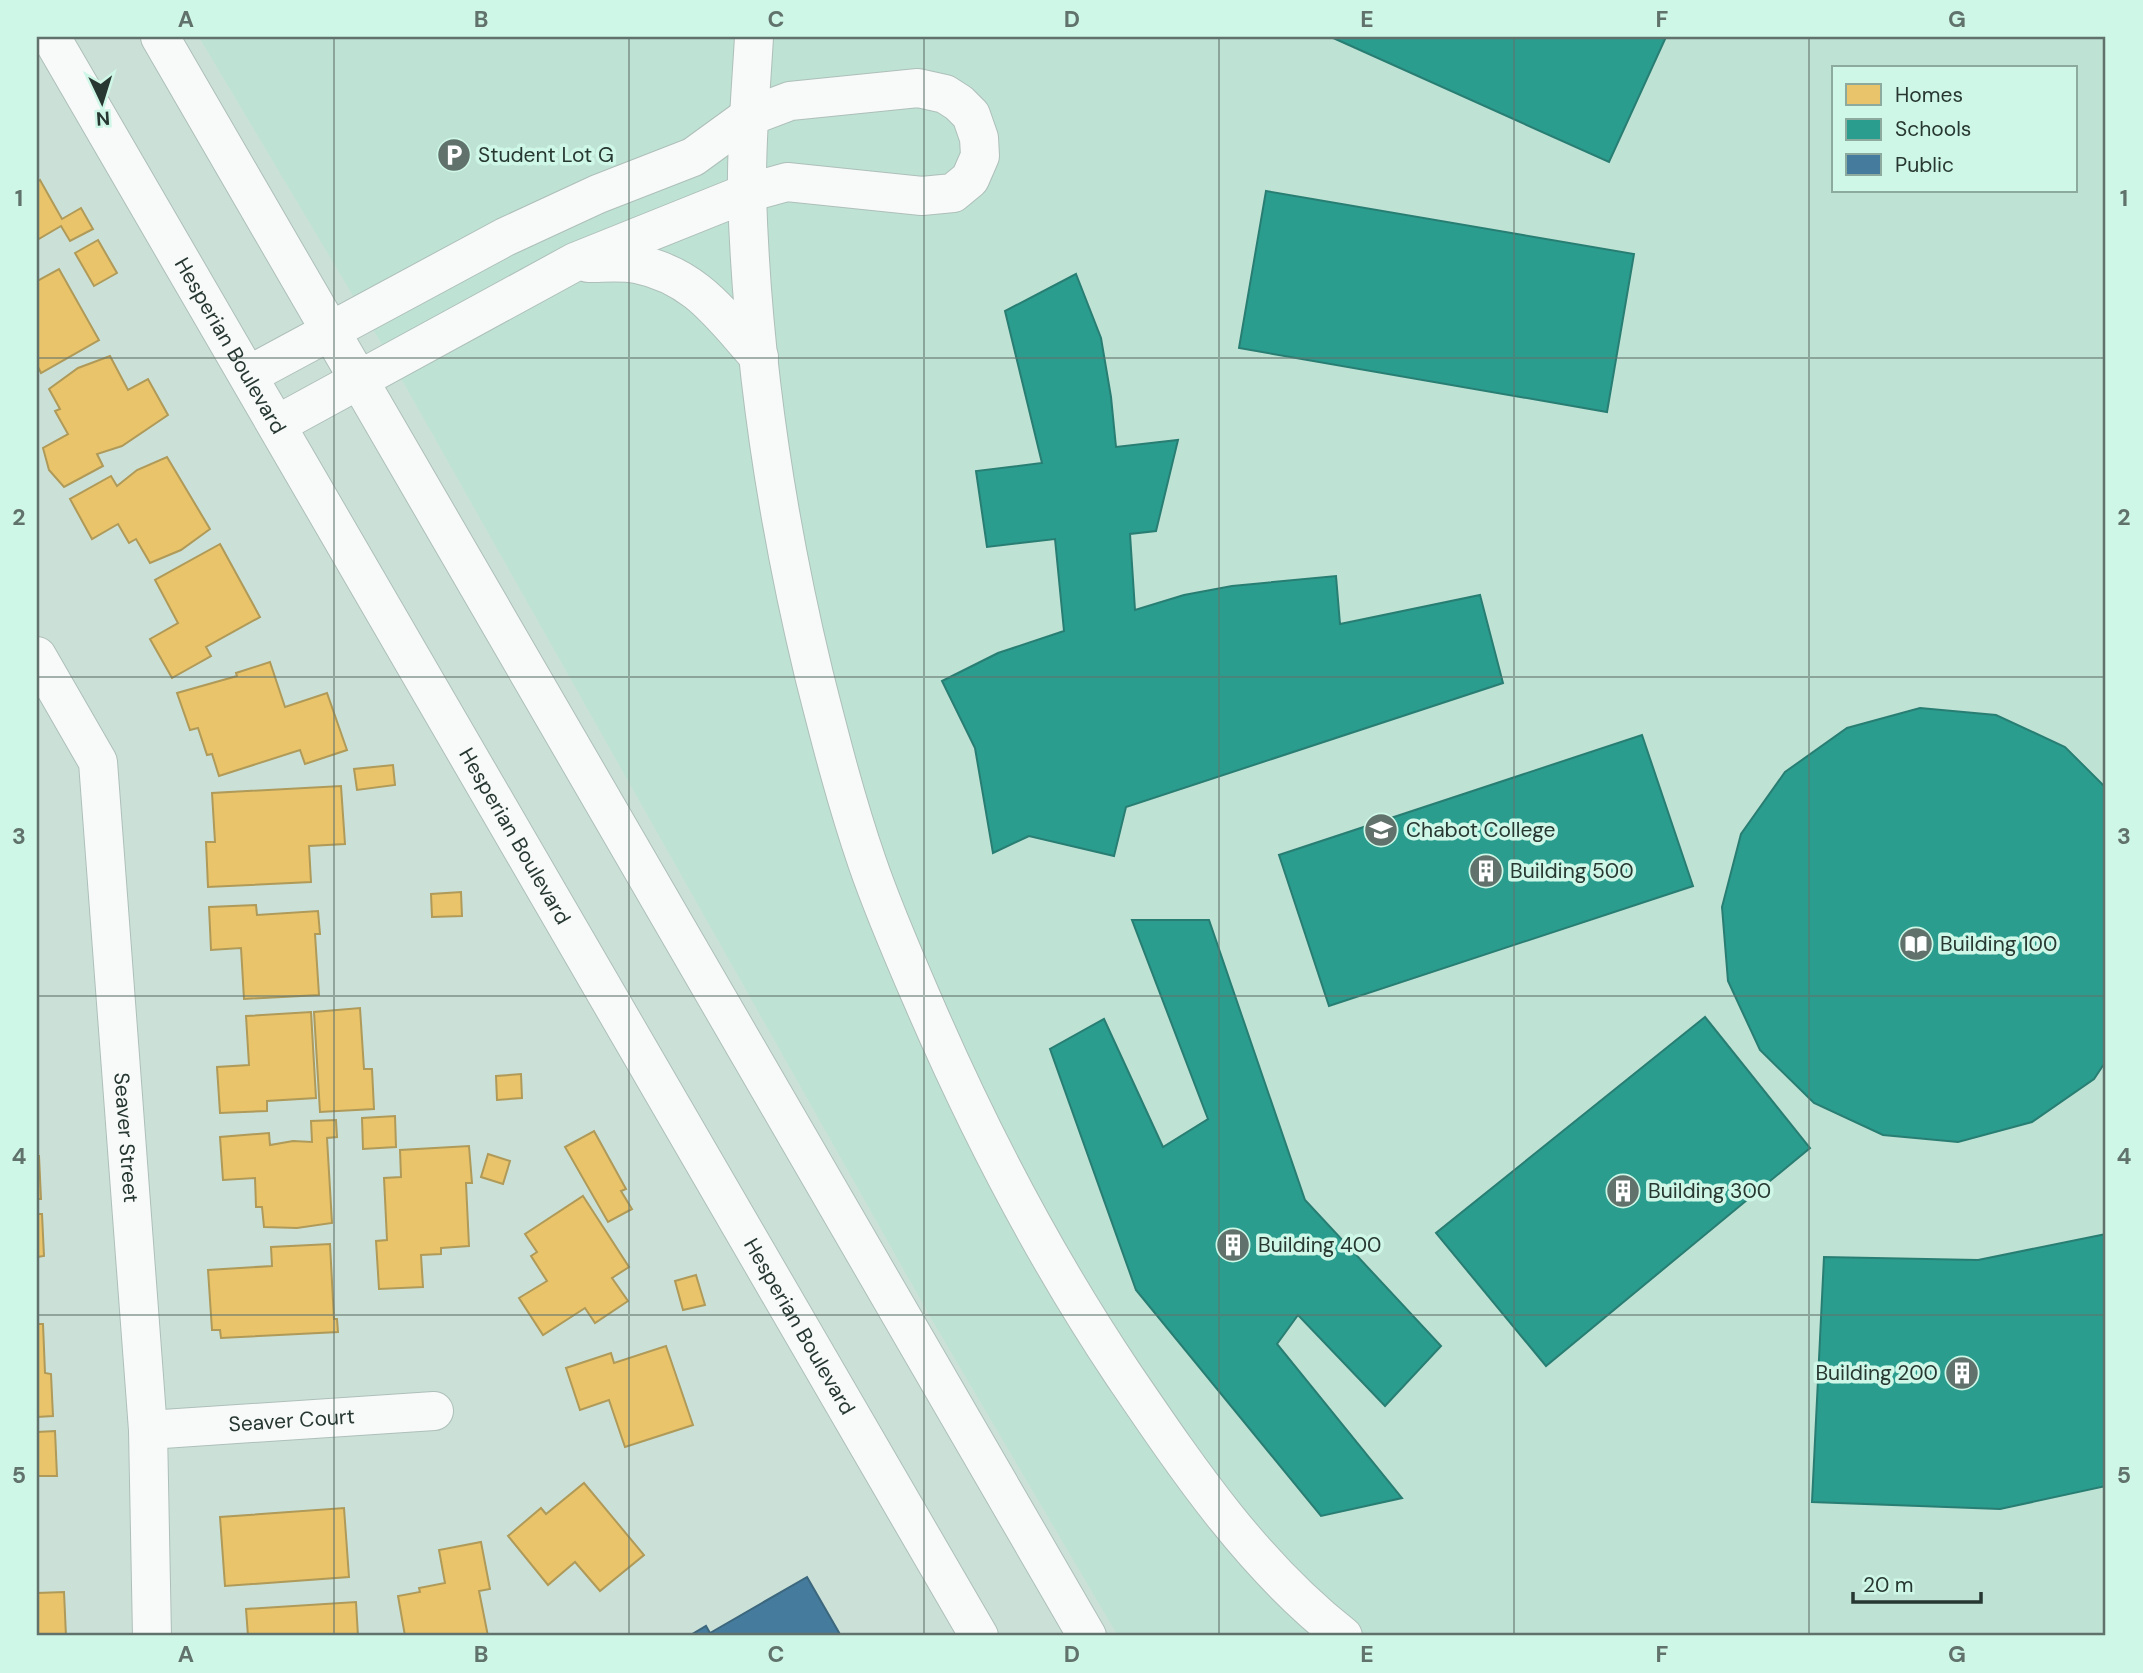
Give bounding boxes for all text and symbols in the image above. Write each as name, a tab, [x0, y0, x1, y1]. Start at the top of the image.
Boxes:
text: A	[178, 4, 194, 34]
text: B	[474, 4, 488, 34]
text: C	[768, 4, 784, 34]
text: D	[1064, 4, 1080, 34]
text: E	[1360, 4, 1374, 34]
text: F	[1656, 4, 1669, 34]
text: G	[1948, 4, 1966, 34]
north arrow	[66, 66, 136, 136]
legend	[1832, 66, 2076, 192]
text: Homes	[1895, 81, 1963, 109]
text: N	[95, 106, 111, 131]
text: Schools	[1895, 115, 1971, 143]
parking icon: Student Lot G	[435, 136, 473, 174]
place label: Student Lot G	[478, 141, 614, 169]
text: Public	[1895, 151, 1954, 179]
text: 1	[15, 183, 23, 213]
text: 1	[2120, 183, 2128, 213]
street label: Hesperian Boulevard	[168, 252, 292, 439]
text: 2	[12, 502, 26, 532]
text: 2	[2117, 502, 2131, 532]
street label: Hesperian Boulevard	[453, 743, 577, 930]
school or university icon: Chabot College	[1362, 811, 1400, 849]
place label: Chabot College	[1406, 816, 1556, 844]
text: 3	[12, 821, 26, 851]
text: 3	[2117, 821, 2131, 851]
building icon: Building 500	[1467, 852, 1505, 890]
place label: Building 500	[1510, 857, 1634, 885]
library icon: Building 100	[1897, 925, 1935, 963]
place label: Building 100	[1940, 930, 2057, 958]
street label: Seaver Street	[107, 1072, 145, 1204]
text: 4	[12, 1141, 27, 1171]
text: 4	[2117, 1141, 2132, 1171]
building icon: Building 300	[1604, 1172, 1642, 1210]
place label: Building 300	[1648, 1177, 1771, 1205]
building icon: Building 400	[1214, 1226, 1252, 1264]
place label: Building 400	[1258, 1231, 1381, 1259]
street label: Hesperian Boulevard	[737, 1233, 862, 1420]
building icon: Building 200	[1943, 1354, 1981, 1392]
place label: Building 200	[1815, 1359, 1938, 1387]
street label: Seaver Court	[228, 1402, 356, 1439]
text: 5	[12, 1460, 26, 1490]
text: 5	[2117, 1460, 2131, 1490]
scale bar	[1853, 1561, 1980, 1605]
text: 20 m	[1863, 1571, 1914, 1599]
text: A	[178, 1639, 194, 1669]
text: B	[474, 1639, 488, 1669]
text: C	[768, 1639, 784, 1669]
text: D	[1064, 1639, 1080, 1669]
text: E	[1360, 1639, 1374, 1669]
text: F	[1656, 1639, 1669, 1669]
text: G	[1948, 1639, 1966, 1669]

